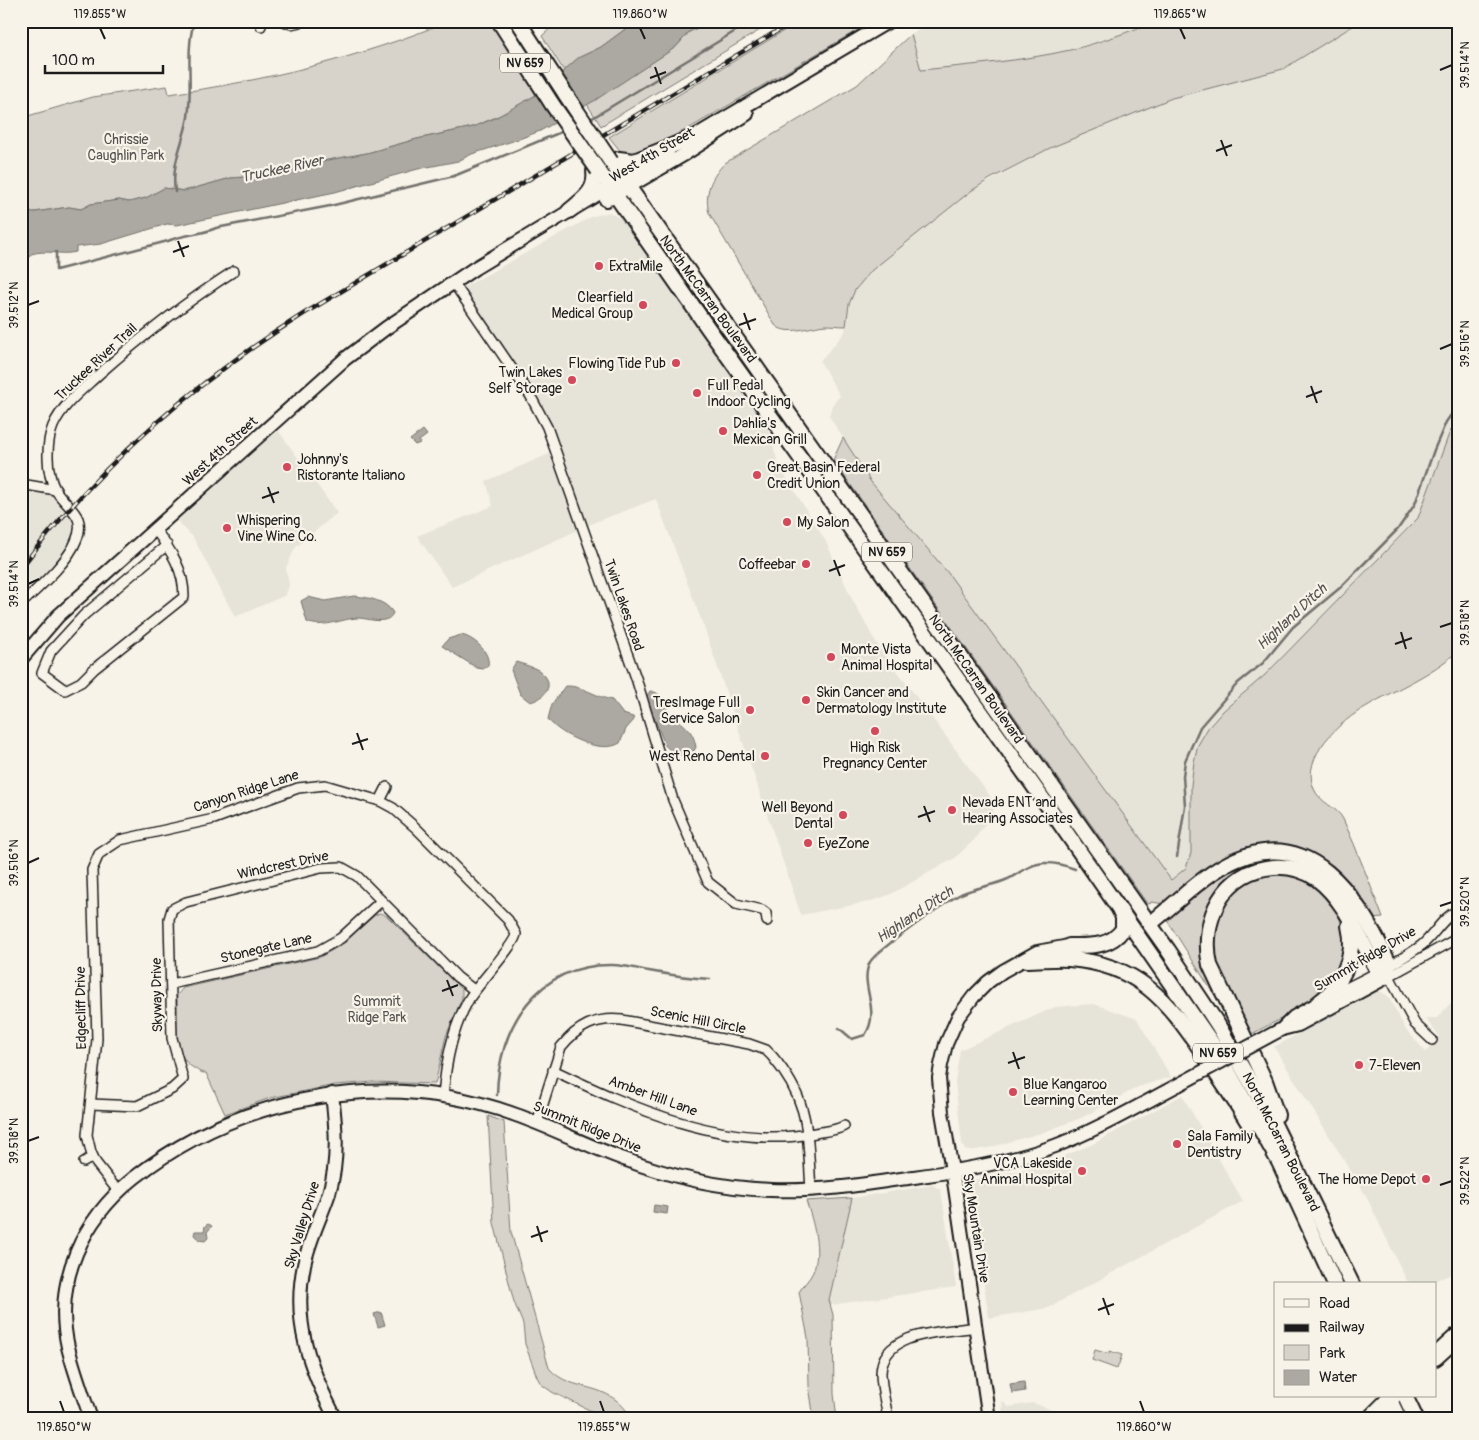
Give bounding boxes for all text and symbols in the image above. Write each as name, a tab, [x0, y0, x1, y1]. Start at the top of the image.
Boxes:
text: 119.855°W	[74, 7, 126, 22]
text: 119.860°W	[613, 7, 667, 22]
text: 119.865°W	[1153, 7, 1207, 22]
text: 39.514°N	[1458, 41, 1473, 89]
scale bar	[45, 42, 162, 74]
text: 100 m	[52, 51, 95, 70]
road number: NV 659	[500, 54, 550, 72]
street label: West 4th Street	[607, 124, 698, 186]
park label: Chrissie Caughlin Park	[88, 131, 165, 164]
water label: Truckee River	[239, 151, 327, 187]
street label: North McCarran Boulevard	[656, 232, 760, 366]
place label: ExtraMile	[609, 258, 663, 275]
marker: ExtraMile	[593, 260, 605, 272]
text: 39.512°N	[7, 282, 22, 328]
place label: Clearfield Medical Group	[552, 289, 633, 322]
marker: Clearfield Medical Group	[637, 299, 649, 311]
street label: Truckee River Trail	[51, 320, 141, 404]
text: 39.516°N	[1458, 320, 1473, 368]
place label: Flowing Tide Pub	[568, 355, 666, 372]
marker: Flowing Tide Pub	[670, 357, 682, 369]
place label: Twin Lakes Self Storage	[488, 364, 563, 397]
marker: Twin Lakes Self Storage	[566, 374, 578, 386]
place label: Full Pedal Indoor Cycling	[707, 377, 791, 410]
marker: Full Pedal Indoor Cycling	[691, 387, 703, 399]
street label: West 4th Street	[179, 413, 261, 489]
place label: Dahlia's Mexican Grill	[733, 415, 807, 448]
marker: Dahlia's Mexican Grill	[717, 425, 729, 437]
place label: Johnny's Ristorante Italiano	[297, 451, 406, 484]
place label: Great Basin Federal Credit Union	[767, 459, 880, 492]
marker: Johnny's Ristorante Italiano	[281, 461, 293, 473]
marker: Great Basin Federal Credit Union	[751, 469, 763, 481]
place label: Whispering Vine Wine Co.	[237, 512, 317, 545]
place label: My Salon	[797, 514, 849, 531]
marker: My Salon	[781, 516, 793, 528]
marker: Whispering Vine Wine Co.	[221, 522, 233, 534]
road number: NV 659	[862, 542, 912, 562]
place label: Coffeebar	[739, 556, 796, 573]
street label: Twin Lakes Road	[600, 557, 648, 653]
marker: Coffeebar	[800, 558, 812, 570]
text: 39.514°N	[7, 560, 22, 608]
water label: Highland Ditch	[1253, 579, 1332, 654]
text: 39.518°N	[1458, 600, 1473, 646]
street label: North McCarran Boulevard	[925, 611, 1027, 747]
place label: Monte Vista Animal Hospital	[841, 641, 933, 674]
marker: Monte Vista Animal Hospital	[825, 651, 837, 663]
place label: Skin Cancer and Dermatology Institute	[816, 684, 947, 717]
place label: TresImage Full Service Salon	[653, 694, 740, 727]
marker: Skin Cancer and Dermatology Institute	[800, 694, 812, 706]
marker: TresImage Full Service Salon	[744, 704, 756, 716]
marker: High Risk Pregnancy Center	[869, 725, 881, 737]
place label: High Risk Pregnancy Center	[823, 739, 927, 772]
place label: West Reno Dental	[649, 748, 755, 765]
marker: West Reno Dental	[759, 750, 771, 762]
street label: Canyon Ridge Lane	[191, 766, 301, 816]
place label: Nevada ENT and Hearing Associates	[962, 794, 1073, 827]
place label: Well Beyond Dental	[761, 799, 833, 832]
marker: Nevada ENT and Hearing Associates	[946, 804, 958, 816]
marker: Well Beyond Dental	[837, 809, 849, 821]
place label: EyeZone	[818, 835, 869, 852]
marker: EyeZone	[802, 837, 814, 849]
text: 39.516°N	[7, 839, 22, 887]
street label: Windcrest Drive	[236, 847, 330, 883]
text: 39.520°N	[1458, 877, 1473, 927]
water label: Highland Ditch	[873, 882, 958, 948]
street label: Summit Ridge Drive	[1311, 923, 1419, 995]
street label: Stonegate Lane	[219, 929, 314, 967]
street label: Skyway Drive	[148, 957, 166, 1033]
street label: Edgecliff Drive	[72, 966, 90, 1050]
park label: Summit Ridge Park	[348, 993, 407, 1026]
street label: Scenic Hill Circle	[649, 1002, 747, 1038]
road number: NV 659	[1193, 1044, 1243, 1062]
place label: 7-Eleven	[1369, 1057, 1421, 1074]
marker: 7-Eleven	[1353, 1059, 1365, 1071]
street label: North McCarran Boulevard	[1239, 1070, 1324, 1214]
street label: Amber Hill Lane	[606, 1072, 700, 1120]
place label: Blue Kangaroo Learning Center	[1023, 1076, 1118, 1109]
marker: Blue Kangaroo Learning Center	[1007, 1086, 1019, 1098]
street label: Summit Ridge Drive	[530, 1098, 644, 1156]
text: 39.518°N	[7, 1118, 22, 1164]
place label: Sala Family Dentistry	[1187, 1128, 1253, 1161]
marker: Sala Family Dentistry	[1171, 1138, 1183, 1150]
place label: VCA Lakeside Animal Hospital	[980, 1155, 1072, 1188]
text: 39.522°N	[1458, 1157, 1473, 1205]
marker: VCA Lakeside Animal Hospital	[1076, 1165, 1088, 1177]
place label: The Home Depot	[1318, 1171, 1416, 1188]
street label: Sky Mountain Drive	[959, 1172, 993, 1284]
marker: The Home Depot	[1420, 1173, 1432, 1185]
street label: Sky Valley Drive	[281, 1179, 323, 1271]
legend	[1274, 1282, 1436, 1398]
text: Road	[1319, 1294, 1350, 1313]
text: Railway	[1319, 1318, 1365, 1337]
text: Park	[1319, 1344, 1346, 1363]
text: Water	[1319, 1368, 1358, 1387]
text: 119.850°W	[37, 1420, 91, 1435]
text: 119.855°W	[578, 1420, 630, 1435]
text: 119.860°W	[1117, 1420, 1171, 1435]

